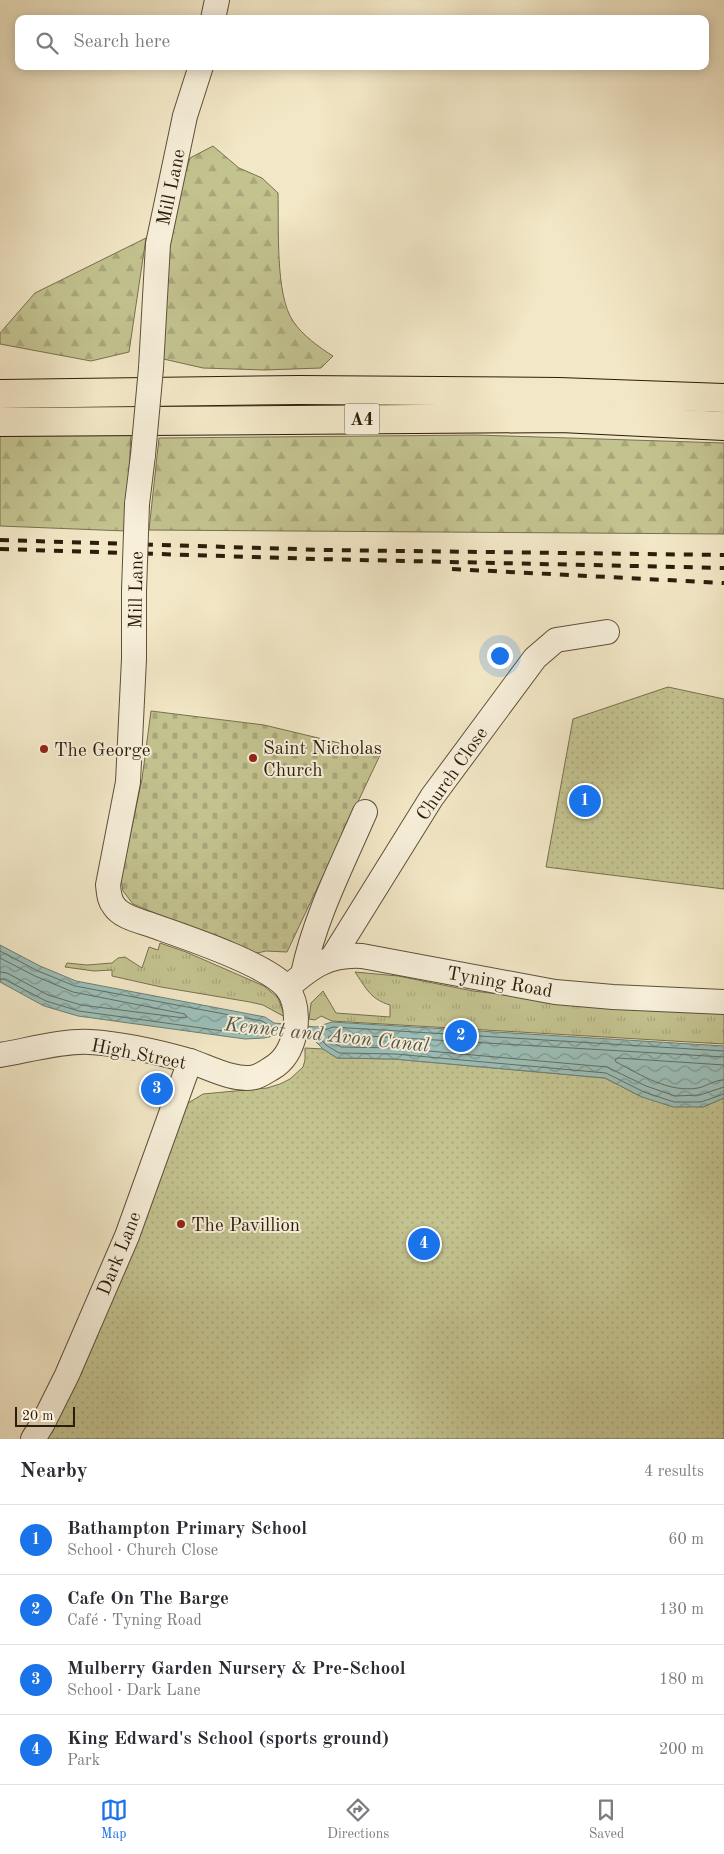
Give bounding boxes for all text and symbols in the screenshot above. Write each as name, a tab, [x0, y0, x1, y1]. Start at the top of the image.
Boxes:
search box	[15, 15, 709, 70]
icon: search	[33, 29, 61, 57]
text: Search here	[73, 33, 170, 52]
street label: Mill Lane	[155, 148, 190, 228]
road number: A4	[344, 404, 380, 434]
street label: Mill Lane	[127, 551, 148, 629]
your location	[487, 643, 513, 669]
street label: Church Close	[414, 724, 492, 825]
place label: Saint Nicholas Church	[263, 740, 382, 781]
place label: The George	[54, 742, 151, 761]
marker: The George	[38, 743, 50, 755]
marker: Saint Nicholas Church	[247, 752, 259, 764]
pin: 1	[569, 782, 601, 820]
street label: Tyning Road	[445, 965, 554, 1002]
water label: Kennet and Avon Canal	[222, 1015, 430, 1057]
pin: 2	[445, 1017, 477, 1055]
street label: High Street	[89, 1037, 188, 1074]
pin: 3	[141, 1070, 173, 1108]
street label: Dark Lane	[95, 1209, 146, 1298]
place label: The Pavillion	[191, 1217, 300, 1236]
marker: The Pavillion	[175, 1218, 187, 1230]
pin: 4	[408, 1225, 440, 1263]
scale bar	[15, 1404, 75, 1427]
text: 20 m	[22, 1409, 53, 1423]
text: Nearby	[20, 1461, 88, 1482]
text: 4 results	[644, 1464, 704, 1480]
text: Bathampton Primary School	[67, 1520, 307, 1539]
text: 1	[31, 1532, 41, 1548]
text: 60 m	[668, 1532, 704, 1548]
text: School · Church Close	[67, 1543, 218, 1559]
text: Cafe On The Barge	[67, 1590, 229, 1609]
text: 2	[31, 1602, 41, 1618]
text: 130 m	[659, 1602, 704, 1618]
text: Café · Tyning Road	[67, 1613, 202, 1629]
text: Mulberry Garden Nursery & Pre-School	[67, 1660, 406, 1679]
text: 3	[31, 1672, 41, 1688]
text: 180 m	[659, 1672, 704, 1688]
text: School · Dark Lane	[67, 1683, 201, 1699]
text: King Edward's School (sports ground)	[67, 1730, 389, 1749]
text: 4	[31, 1742, 41, 1758]
text: 200 m	[659, 1742, 704, 1758]
text: Park	[67, 1753, 100, 1769]
tab: Map	[100, 1796, 128, 1843]
tab: Directions	[327, 1796, 389, 1843]
tab: Saved	[589, 1796, 624, 1843]

